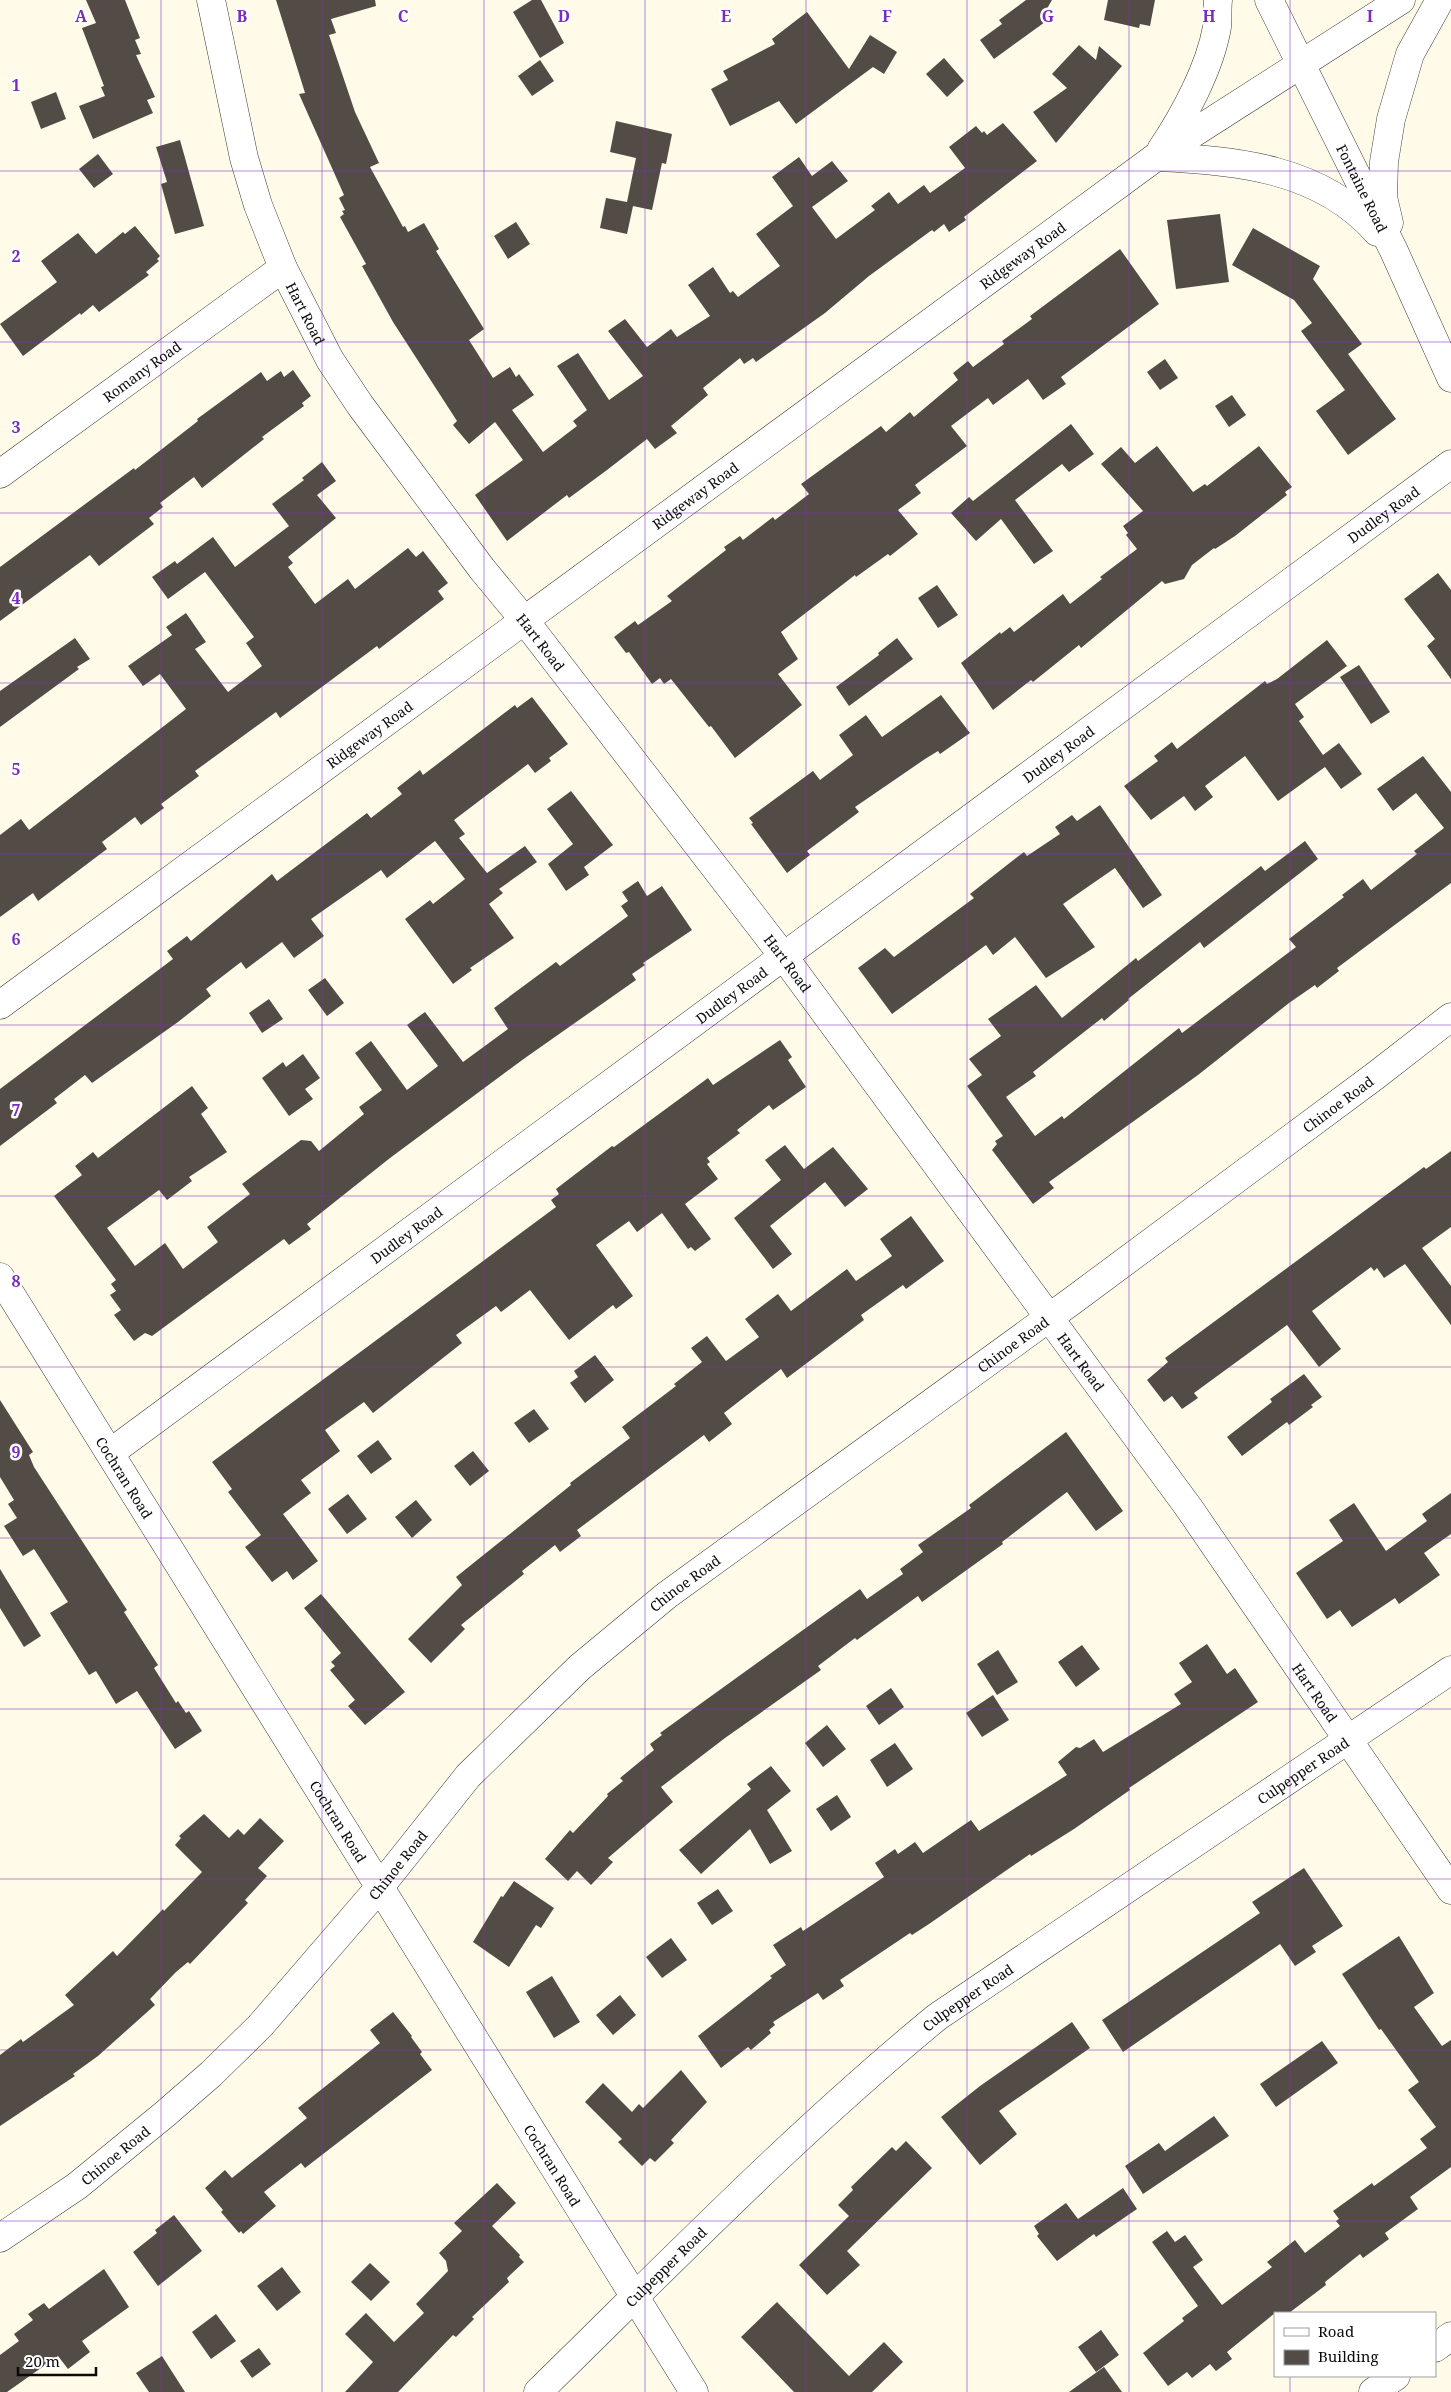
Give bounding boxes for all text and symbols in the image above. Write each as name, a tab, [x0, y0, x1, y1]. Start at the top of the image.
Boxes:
text: A	[75, 5, 88, 27]
text: B	[237, 5, 248, 27]
text: C	[398, 5, 409, 27]
text: D	[558, 5, 570, 27]
text: E	[721, 5, 731, 27]
text: F	[882, 5, 892, 27]
text: G	[1042, 5, 1054, 27]
text: H	[1202, 5, 1216, 27]
text: I	[1367, 5, 1373, 27]
text: 1	[11, 74, 21, 96]
street label: Fontaine Road	[1333, 141, 1393, 236]
street label: Ridgeway Road	[976, 217, 1070, 293]
text: 2	[11, 245, 21, 267]
street label: Hart Road	[282, 279, 330, 348]
street label: Romany Road	[99, 336, 185, 406]
text: 3	[11, 416, 21, 438]
street label: Ridgeway Road	[648, 457, 742, 533]
street label: Dudley Road	[1343, 481, 1423, 547]
text: 4	[11, 587, 21, 609]
street label: Hart Road	[513, 609, 570, 675]
street label: Ridgeway Road	[322, 696, 416, 772]
street label: Dudley Road	[1018, 721, 1098, 787]
text: 5	[11, 758, 21, 780]
text: 6	[11, 928, 21, 950]
street label: Hart Road	[760, 930, 816, 996]
street label: Dudley Road	[692, 962, 771, 1028]
street label: Chinoe Road	[1298, 1071, 1377, 1136]
text: 7	[11, 1099, 21, 1121]
street label: Dudley Road	[366, 1202, 446, 1267]
text: 8	[11, 1270, 21, 1292]
street label: Chinoe Road	[973, 1311, 1053, 1376]
street label: Hart Road	[1054, 1329, 1109, 1395]
street label: Cochran Road	[92, 1433, 158, 1522]
text: 9	[11, 1441, 21, 1463]
street label: Chinoe Road	[645, 1550, 724, 1615]
street label: Hart Road	[1288, 1659, 1343, 1726]
street label: Culpepper Road	[1253, 1732, 1353, 1808]
street label: Cochran Road	[306, 1777, 372, 1866]
street label: Chinoe Road	[364, 1826, 431, 1904]
street label: Culpepper Road	[918, 1959, 1017, 2035]
street label: Cochran Road	[520, 2120, 586, 2210]
street label: Chinoe Road	[76, 2121, 154, 2189]
street label: Culpepper Road	[621, 2222, 711, 2311]
legend	[1274, 2312, 1436, 2377]
text: Road	[1318, 2321, 1354, 2341]
scale bar	[18, 2344, 95, 2376]
text: Building	[1318, 2346, 1379, 2366]
text: 20 m	[25, 2351, 60, 2371]

